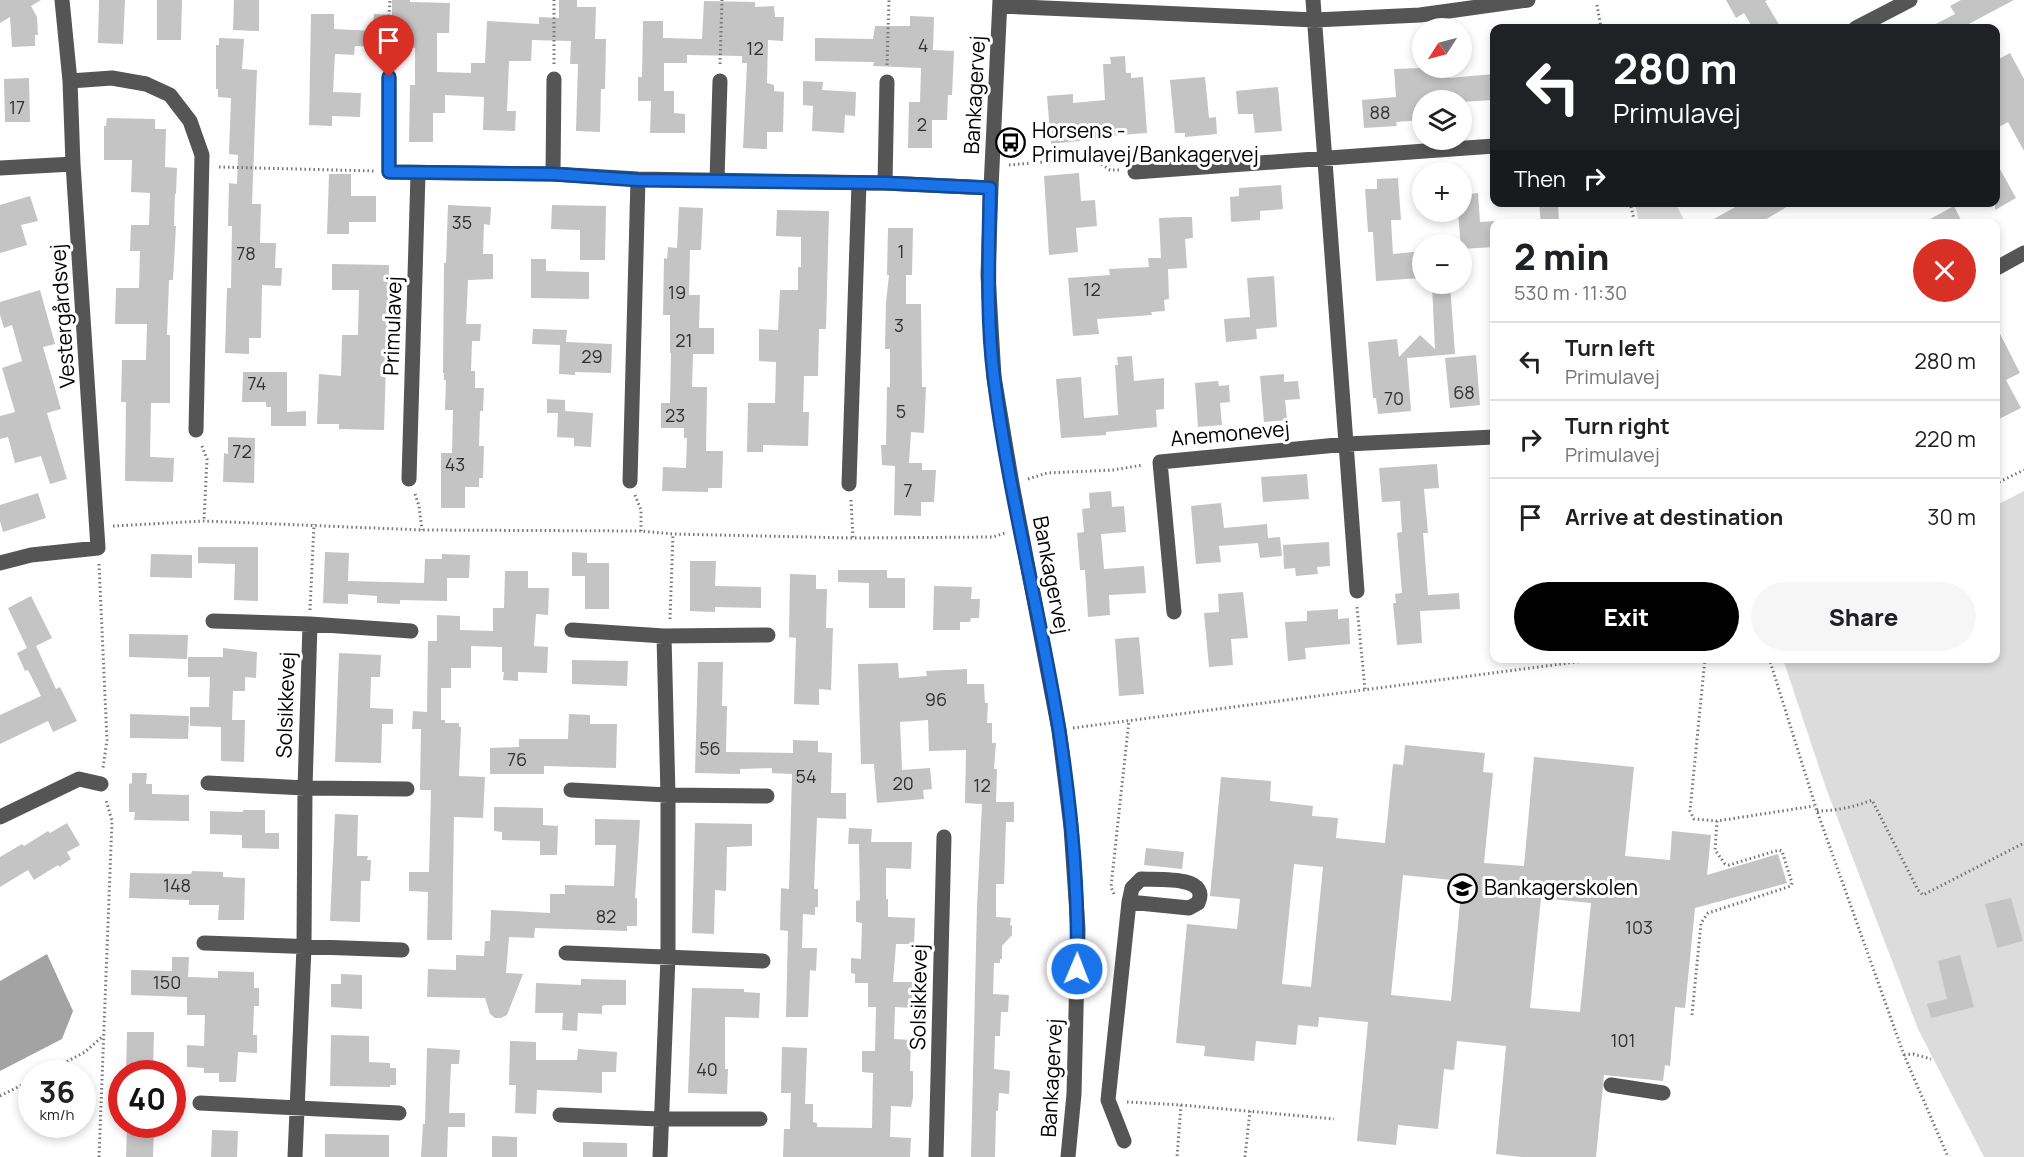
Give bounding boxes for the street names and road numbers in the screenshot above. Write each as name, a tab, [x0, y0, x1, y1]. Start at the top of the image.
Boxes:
street label: Bankagervej	[957, 35, 991, 155]
street label: Vestergårdsvej	[43, 243, 81, 389]
street label: Primulavej	[376, 276, 408, 376]
street label: Anemonevej	[1169, 414, 1291, 452]
street label: Bankagervej	[1027, 514, 1077, 636]
street label: Solsikkevej	[269, 651, 301, 759]
street label: Solsikkevej	[903, 944, 933, 1050]
street label: Bankagervej	[1034, 1018, 1068, 1138]

